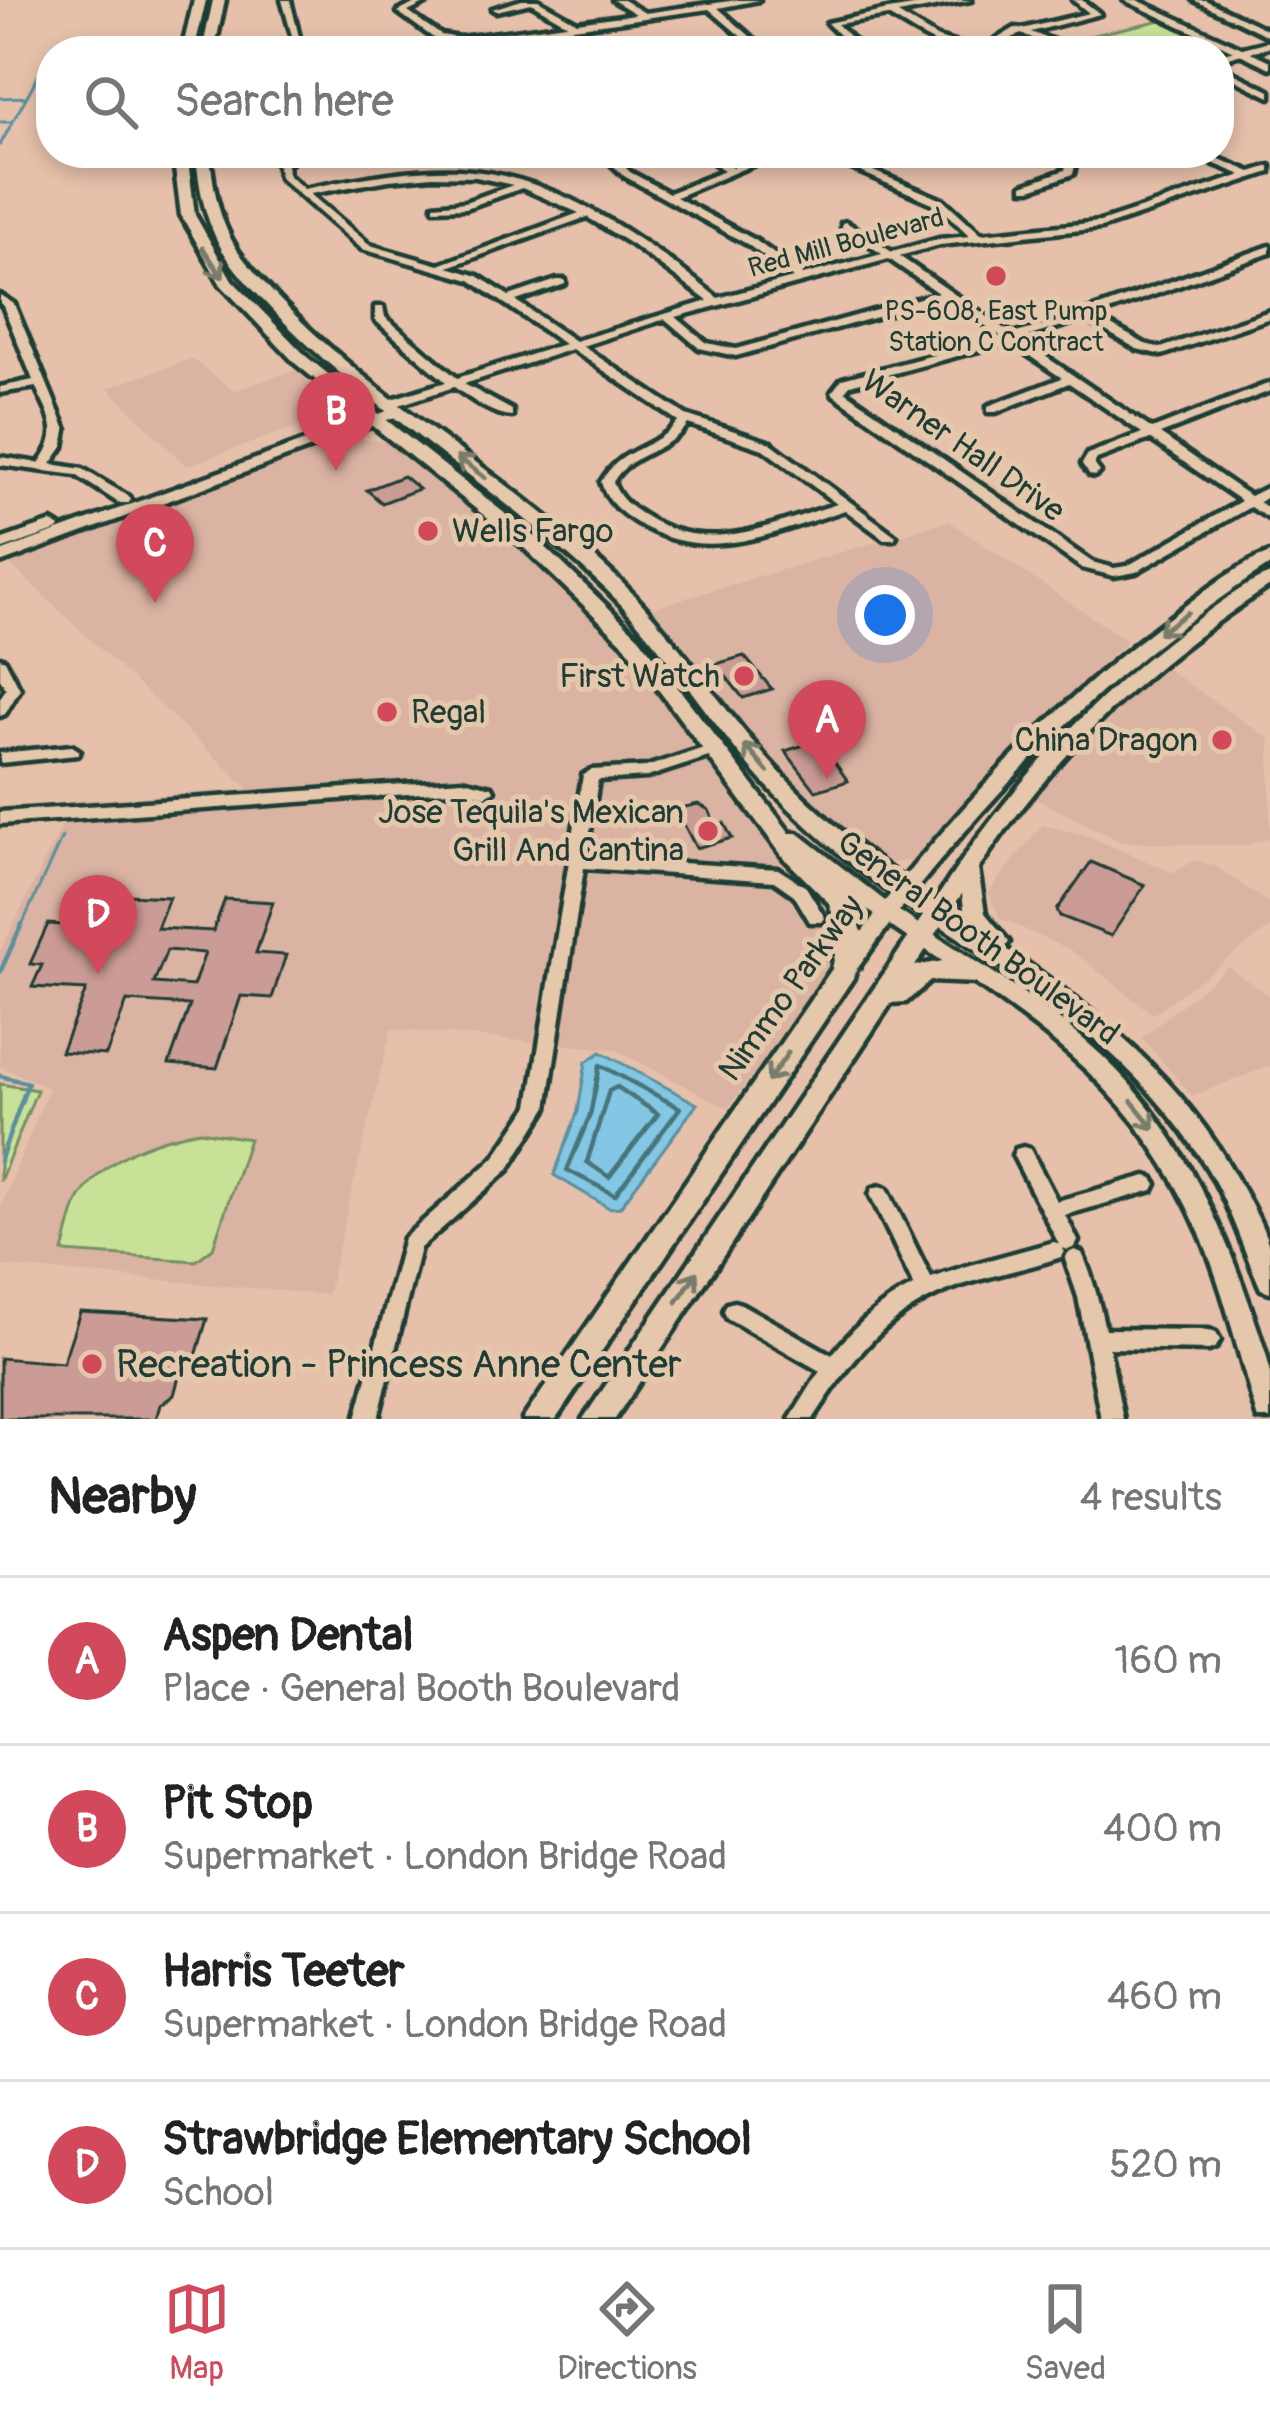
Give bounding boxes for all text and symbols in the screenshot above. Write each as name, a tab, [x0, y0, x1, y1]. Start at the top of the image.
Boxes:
search box	[36, 36, 1234, 168]
icon: search	[78, 69, 144, 135]
text: Search here	[174, 74, 394, 130]
street label: Red Mill Boulevard	[745, 201, 947, 285]
one-way arrow	[200, 245, 225, 279]
marker: PS-608; East Pump Station C Contract	[983, 263, 1009, 289]
place label: PS-608; East Pump Station C Contract	[884, 295, 1108, 359]
street label: Warner Hall Drive	[853, 361, 1073, 531]
pin: B	[297, 372, 375, 471]
one-way arrow	[456, 454, 488, 481]
pin: C	[116, 504, 194, 603]
place label: Wells Fargo	[452, 511, 613, 552]
marker: Wells Fargo	[415, 518, 441, 544]
your location	[855, 585, 915, 645]
one-way arrow	[1157, 610, 1190, 635]
place label: First Watch	[559, 656, 720, 697]
marker: First Watch	[731, 663, 757, 689]
pin: A	[788, 680, 866, 779]
place label: Regal	[411, 692, 486, 733]
marker: Regal	[374, 699, 400, 725]
place label: China Dragon	[1015, 720, 1198, 761]
marker: China Dragon	[1209, 727, 1235, 753]
one-way arrow	[743, 743, 769, 775]
place label: Jose Tequila's Mexican Grill And Cantina	[378, 792, 684, 871]
marker: Jose Tequila's Mexican Grill And Cantina	[695, 818, 721, 844]
street label: General Booth Boulevard	[829, 822, 1127, 1054]
pin: D	[59, 875, 137, 974]
street label: Nimmo Parkway	[710, 887, 872, 1089]
one-way arrow	[766, 1050, 791, 1084]
one-way arrow	[1129, 1098, 1156, 1130]
one-way arrow	[674, 1271, 699, 1305]
place label: Recreation - Princess Anne Center	[116, 1340, 682, 1389]
marker: Recreation - Princess Anne Center	[79, 1351, 105, 1377]
text: Nearby	[48, 1465, 196, 1529]
text: 4 results	[1080, 1473, 1222, 1522]
text: Aspen Dental	[162, 1608, 413, 1664]
text: A	[74, 1636, 100, 1685]
text: 160 m	[1114, 1636, 1222, 1685]
text: Place · General Booth Boulevard	[162, 1664, 680, 1713]
text: Pit Stop	[162, 1776, 313, 1832]
text: B	[76, 1804, 98, 1853]
text: 400 m	[1103, 1804, 1222, 1853]
text: Supermarket · London Bridge Road	[162, 1832, 727, 1881]
text: Harris Teeter	[162, 1944, 404, 2000]
text: C	[75, 1972, 99, 2021]
text: 460 m	[1107, 1972, 1222, 2021]
text: Supermarket · London Bridge Road	[162, 2000, 727, 2049]
text: Strawbridge Elementary School	[162, 2112, 752, 2168]
text: D	[75, 2140, 99, 2189]
text: 520 m	[1109, 2140, 1222, 2189]
text: School	[162, 2168, 274, 2217]
tab: Map	[164, 2276, 230, 2389]
tab: Directions	[557, 2276, 697, 2389]
tab: Saved	[1024, 2276, 1106, 2389]

